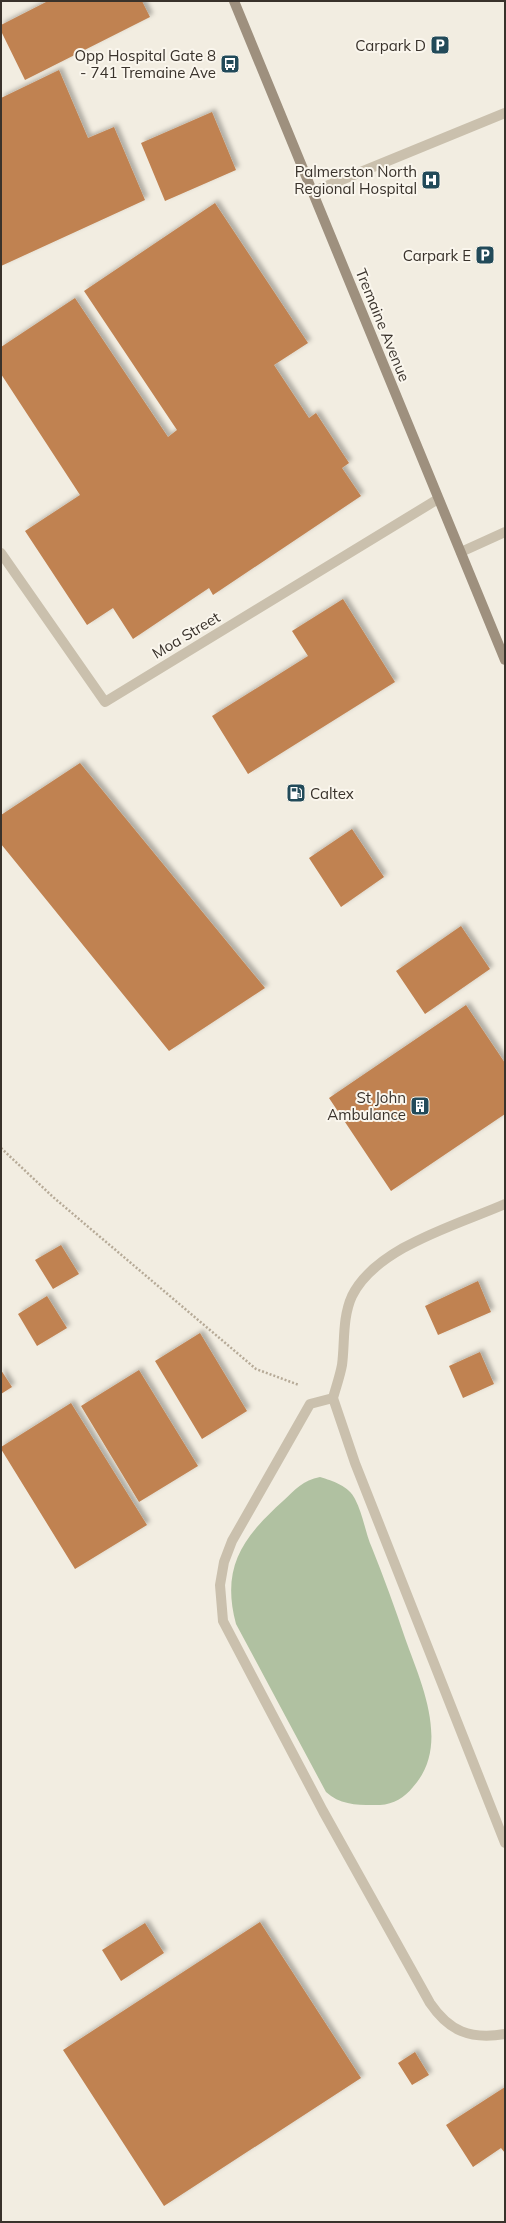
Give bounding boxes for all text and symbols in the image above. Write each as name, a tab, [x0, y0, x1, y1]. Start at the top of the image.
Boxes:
parking icon: Carpark D	[429, 34, 451, 56]
place label: Carpark D	[355, 36, 426, 55]
place label: Opp Hospital Gate 8 - 741 Tremaine Ave	[74, 46, 216, 82]
bus stop icon: Opp Hospital Gate 8 - 741 Tremaine Ave	[219, 53, 241, 75]
place label: Palmerston North Regional Hospital	[294, 162, 417, 198]
hospital icon: Palmerston North Regional Hospital	[420, 169, 442, 191]
parking icon: Carpark E	[474, 244, 496, 266]
place label: Carpark E	[403, 246, 471, 265]
street label: Tremaine Avenue	[352, 266, 414, 384]
street label: Moa Street	[149, 607, 223, 663]
fuel station icon: Caltex	[285, 782, 307, 804]
place label: Caltex	[310, 784, 354, 803]
place label: St John Ambulance	[327, 1088, 406, 1124]
building icon: St John Ambulance	[409, 1095, 431, 1117]

